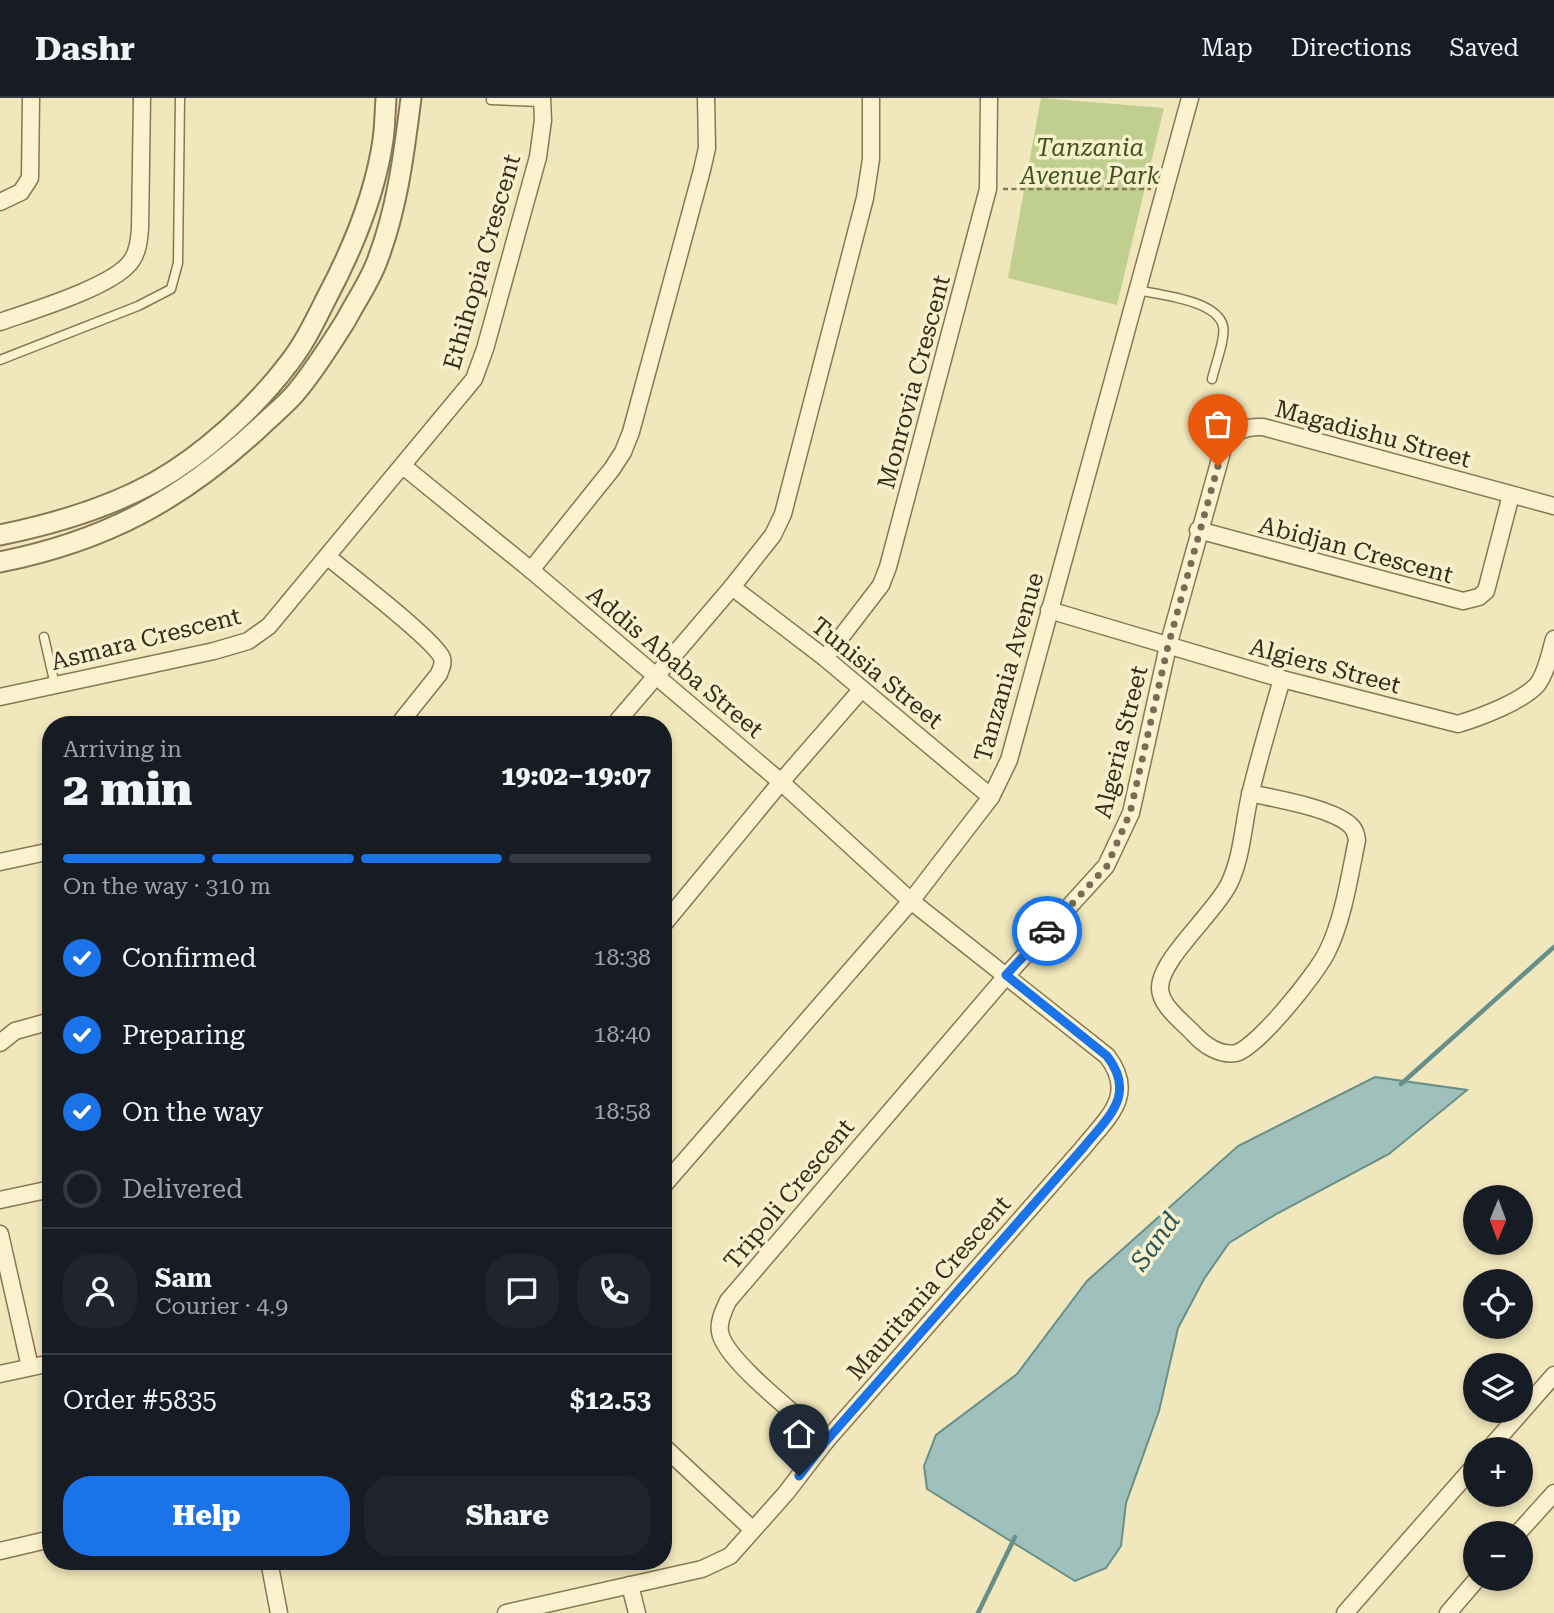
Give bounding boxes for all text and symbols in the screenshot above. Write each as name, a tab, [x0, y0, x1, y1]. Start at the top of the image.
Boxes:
text: Dashr	[35, 29, 135, 68]
text: Map	[1201, 34, 1253, 62]
text: Directions	[1291, 34, 1411, 62]
text: Saved	[1449, 34, 1519, 62]
park label: Tanzania Avenue Park	[1018, 134, 1160, 190]
street label: Ethihopia Crescent	[438, 151, 526, 373]
street label: Monrovia Crescent	[872, 272, 956, 492]
pin	[1188, 394, 1248, 466]
street label: Magadishu Street	[1272, 394, 1474, 474]
icon: bag	[1199, 405, 1237, 443]
street label: Abidjan Crescent	[1256, 511, 1456, 589]
street label: Tanzania Avenue	[969, 569, 1049, 765]
street label: Addis Ababa Street	[581, 580, 769, 744]
street label: Asmara Crescent	[48, 602, 244, 676]
street label: Tunisia Street	[806, 611, 948, 735]
street label: Algiers Street	[1246, 632, 1404, 700]
street label: Algeria Street	[1089, 663, 1153, 821]
text: Arriving in	[63, 736, 182, 763]
text: 19:02–19:07	[501, 761, 651, 791]
text: 2 min	[63, 762, 192, 816]
text: On the way · 310 m	[63, 873, 271, 900]
courier	[1012, 896, 1082, 966]
icon: car	[1028, 912, 1066, 950]
icon: check	[63, 939, 101, 977]
text: Confirmed	[122, 943, 257, 973]
text: 18:38	[594, 944, 651, 971]
icon: check	[63, 1016, 101, 1054]
text: Preparing	[122, 1020, 245, 1050]
text: 18:40	[594, 1021, 651, 1048]
icon: check	[63, 1093, 101, 1131]
text: On the way	[122, 1097, 263, 1127]
text: 18:58	[594, 1098, 651, 1125]
street label: Tripoli Crescent	[718, 1113, 860, 1275]
text: Delivered	[122, 1174, 243, 1204]
north arrow	[1463, 1185, 1533, 1255]
map controls	[1463, 1185, 1533, 1591]
street label: Mauritania Crescent	[842, 1190, 1017, 1386]
water label: Sand	[1123, 1206, 1186, 1277]
button: person	[63, 1254, 137, 1328]
button: chat	[485, 1254, 559, 1328]
button: phone	[577, 1254, 651, 1328]
text: Sam	[155, 1263, 212, 1293]
button: locate	[1463, 1269, 1533, 1339]
text: Courier · 4.9	[155, 1293, 288, 1320]
button: layers	[1463, 1353, 1533, 1423]
text: Order #5835	[63, 1385, 217, 1415]
text: $12.53	[570, 1385, 651, 1415]
pin	[769, 1404, 829, 1476]
icon: home	[780, 1415, 818, 1453]
button: +	[1463, 1437, 1533, 1507]
button: Help	[63, 1476, 350, 1556]
button: Share	[364, 1476, 651, 1556]
button: −	[1463, 1521, 1533, 1591]

